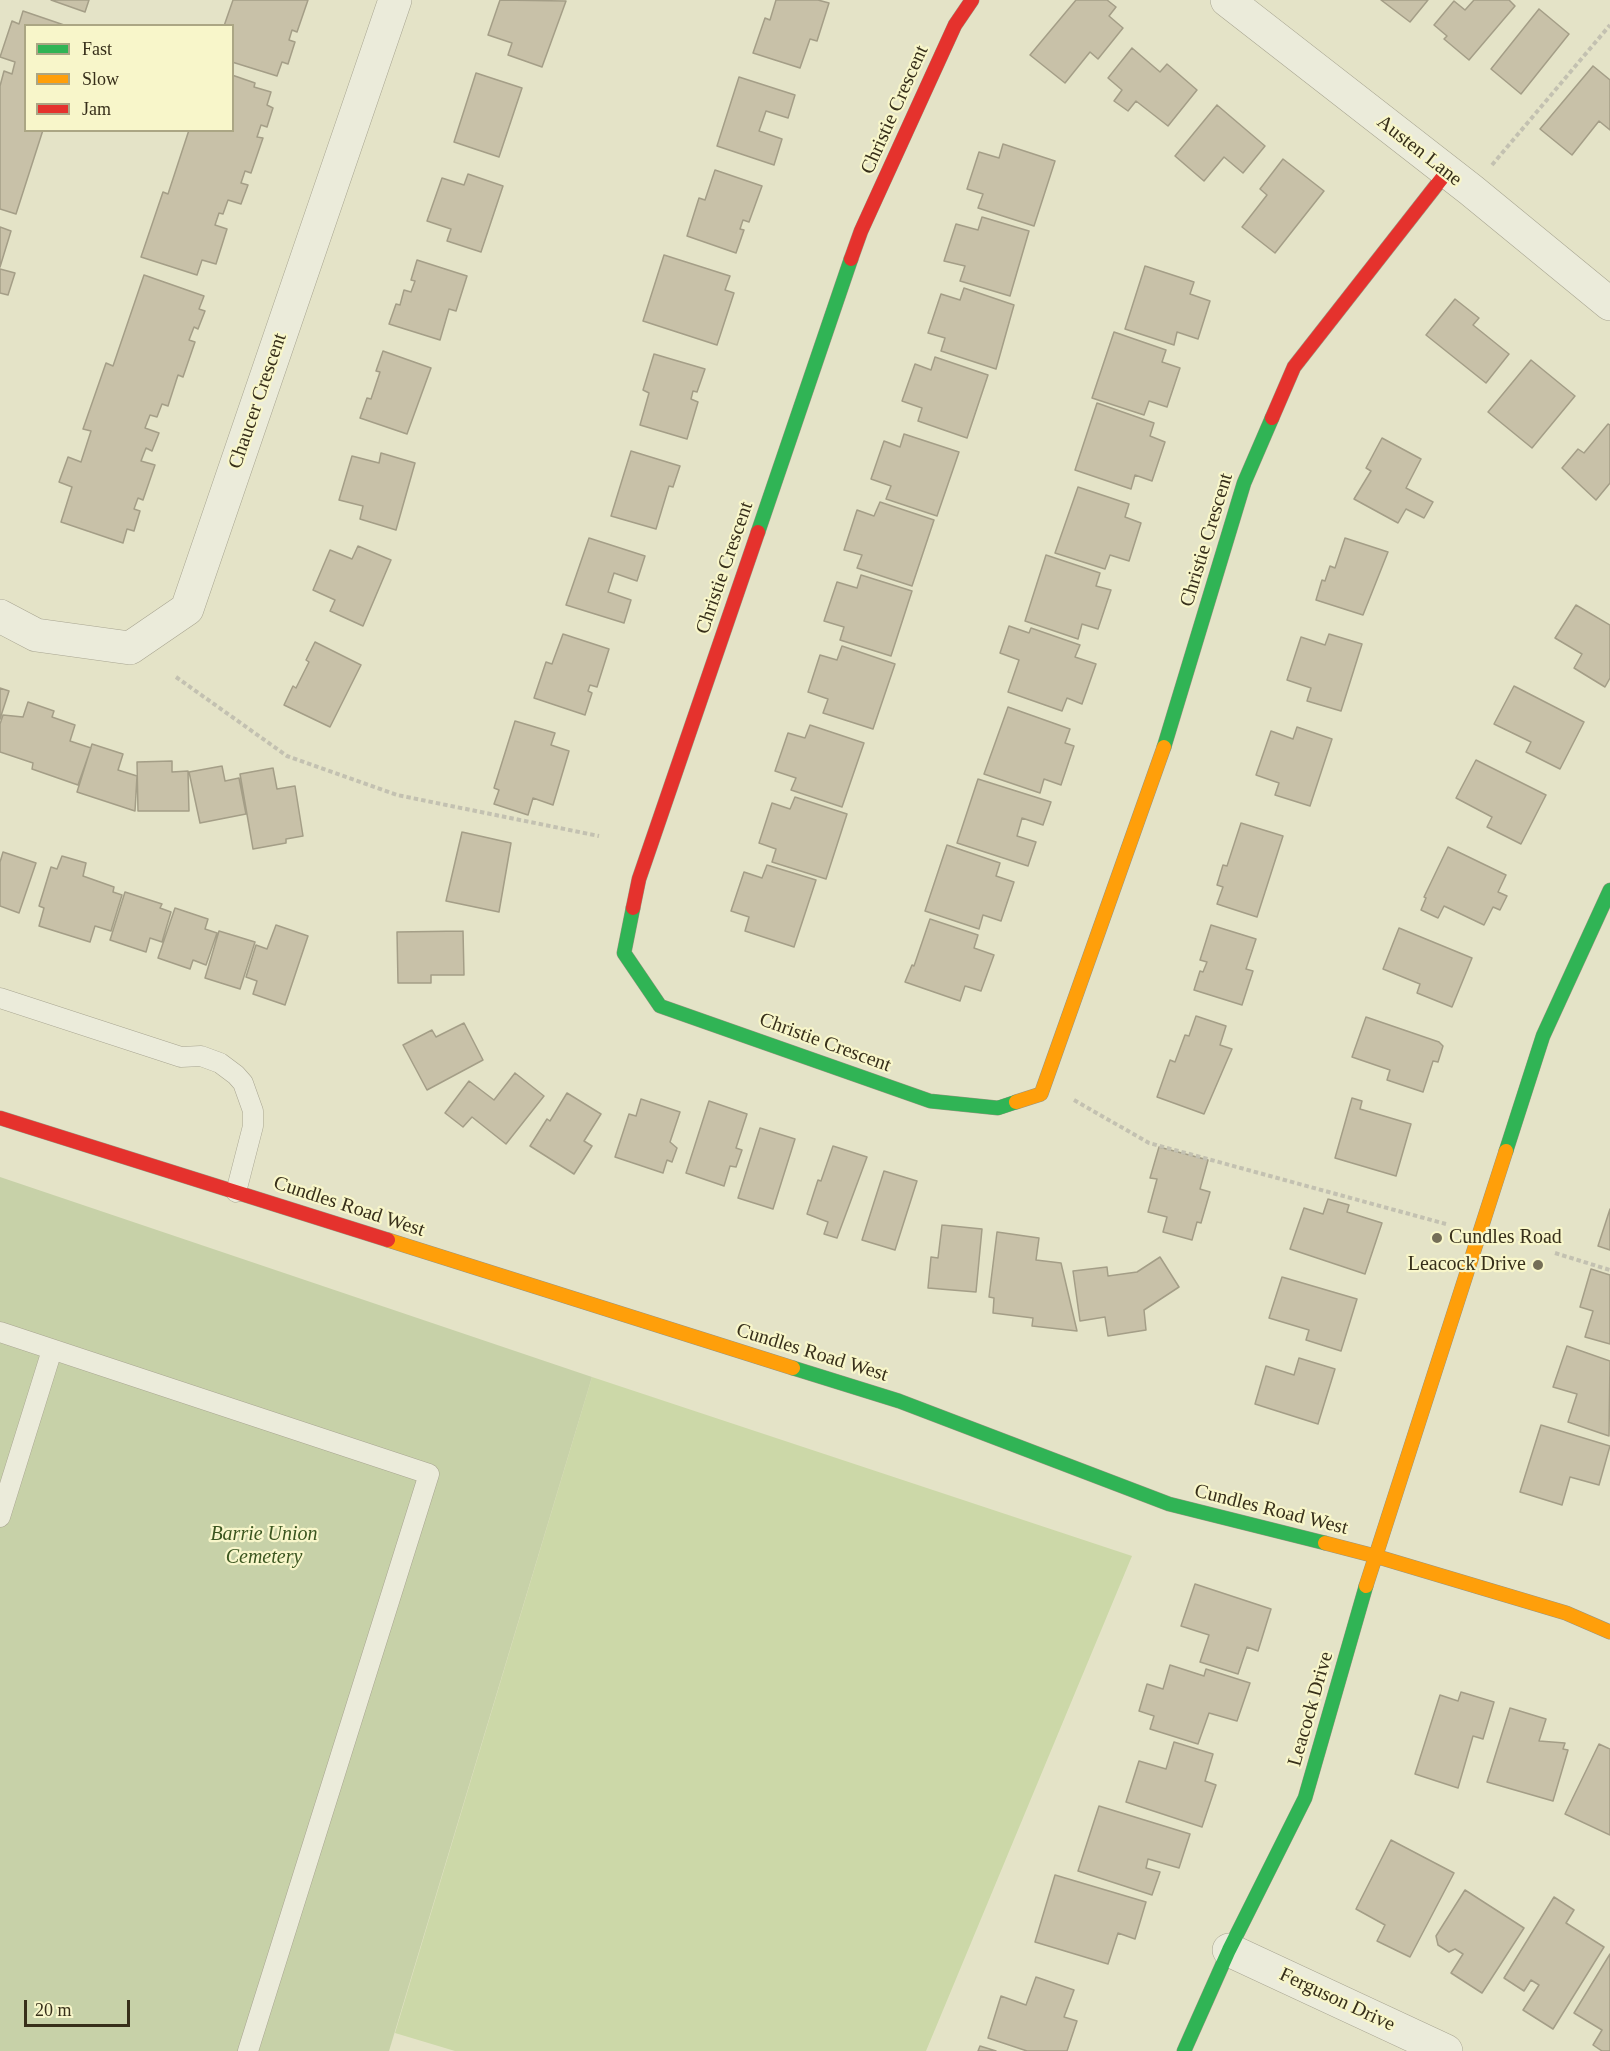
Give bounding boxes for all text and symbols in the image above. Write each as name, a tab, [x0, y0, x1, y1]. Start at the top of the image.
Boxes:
legend	[24, 24, 234, 132]
text: Fast	[82, 39, 112, 59]
street label: Christie Crescent	[856, 42, 934, 178]
text: Slow	[82, 69, 119, 89]
text: Jam	[82, 99, 111, 119]
street label: Austen Lane	[1372, 110, 1466, 192]
street label: Chaucer Crescent	[224, 330, 292, 472]
street label: Christie Crescent	[1175, 470, 1239, 610]
street label: Christie Crescent	[691, 499, 759, 637]
street label: Christie Crescent	[756, 1008, 894, 1078]
street label: Cundles Road West	[271, 1171, 427, 1243]
place label: Cundles Road	[1449, 1226, 1562, 1250]
marker: Cundles Road	[1430, 1231, 1444, 1245]
place label: Leacock Drive	[1408, 1253, 1526, 1277]
marker: Leacock Drive	[1531, 1258, 1545, 1272]
street label: Cundles Road West	[733, 1319, 891, 1387]
street label: Cundles Road West	[1192, 1479, 1350, 1541]
park label: Barrie Union Cemetery	[210, 1523, 318, 1570]
street label: Leacock Drive	[1283, 1649, 1339, 1769]
street label: Ferguson Drive	[1275, 1963, 1399, 2037]
scale bar	[27, 1988, 134, 2026]
text: 20 m	[35, 2000, 72, 2020]

